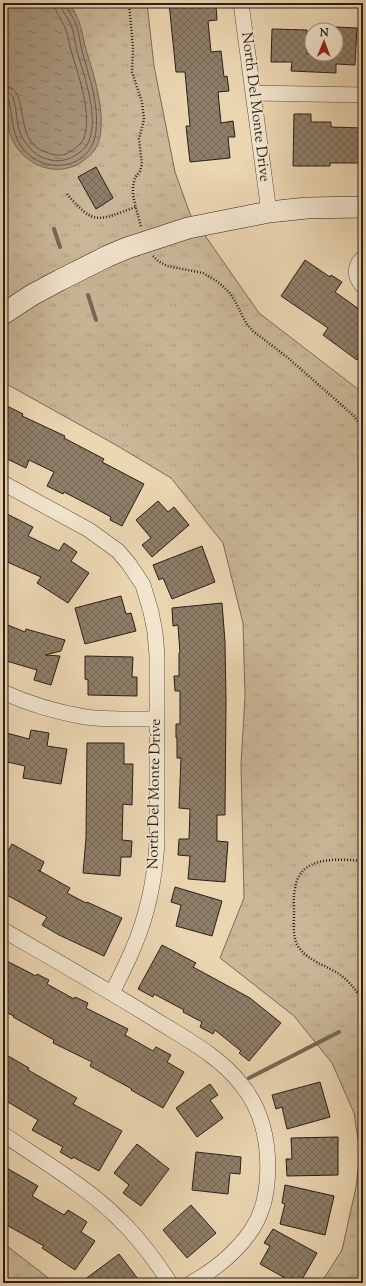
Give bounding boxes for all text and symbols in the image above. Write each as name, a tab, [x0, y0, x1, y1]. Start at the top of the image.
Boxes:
north arrow	[304, 22, 344, 62]
text: N	[319, 25, 329, 41]
street label: North Del Monte Drive	[235, 31, 275, 183]
street label: North Del Monte Drive	[143, 718, 167, 870]

